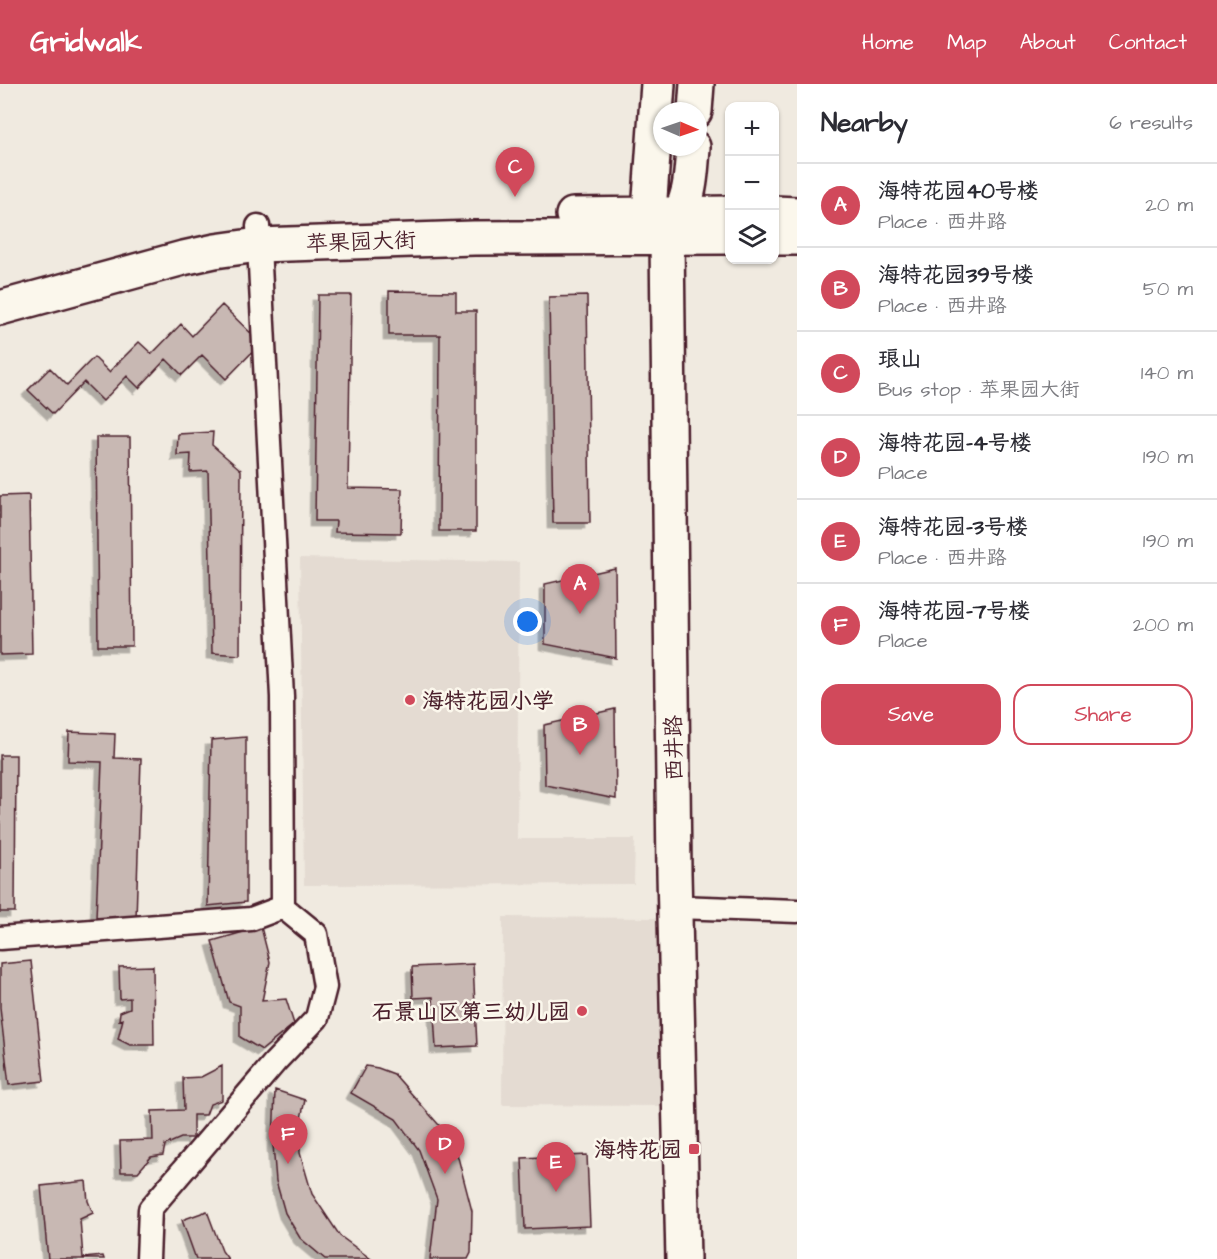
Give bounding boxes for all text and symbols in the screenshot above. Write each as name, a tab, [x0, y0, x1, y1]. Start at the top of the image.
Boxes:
text: Gridwalk	[30, 23, 142, 62]
text: Home	[862, 28, 914, 57]
text: Map	[947, 28, 987, 57]
text: About	[1020, 28, 1076, 57]
text: Contact	[1109, 28, 1187, 57]
north arrow	[653, 102, 707, 156]
map controls	[725, 102, 779, 264]
button: +	[725, 102, 779, 156]
text: Nearby	[821, 105, 908, 141]
text: 6 results	[1109, 109, 1193, 137]
pin: C	[496, 147, 534, 197]
button: −	[725, 156, 779, 210]
text: 海特花园40号楼	[878, 176, 1039, 207]
text: A	[834, 191, 847, 219]
text: 20 m	[1145, 191, 1193, 219]
text: Place · 西井路	[878, 208, 1006, 236]
button: layers	[725, 210, 779, 264]
street label: 苹果园大街	[306, 225, 417, 260]
text: 海特花园39号楼	[878, 260, 1034, 291]
text: B	[833, 275, 848, 303]
text: 50 m	[1143, 275, 1193, 303]
text: Place · 西井路	[878, 292, 1006, 320]
text: 琅山	[878, 344, 922, 375]
text: C	[833, 359, 848, 387]
text: 140 m	[1141, 359, 1193, 387]
text: Bus stop · 苹果园大街	[878, 376, 1080, 404]
text: 海特花园-4号楼	[878, 428, 1032, 459]
text: D	[834, 443, 847, 471]
text: 190 m	[1143, 443, 1193, 471]
text: Place	[878, 459, 928, 487]
text: 海特花园-3号楼	[878, 512, 1028, 543]
text: E	[835, 527, 846, 555]
text: 190 m	[1143, 527, 1193, 555]
text: Place · 西井路	[878, 544, 1006, 572]
pin: A	[560, 564, 600, 614]
text: 海特花园-7号楼	[878, 596, 1030, 627]
your location	[513, 607, 542, 636]
text: F	[834, 611, 847, 639]
text: 200 m	[1133, 611, 1193, 639]
text: Place	[878, 627, 928, 655]
button: Save	[821, 684, 1001, 745]
button: Share	[1013, 684, 1193, 745]
place label: 海特花园小学	[422, 686, 554, 717]
marker: 海特花园小学	[403, 693, 417, 707]
pin: B	[560, 706, 600, 755]
street label: 西井路	[658, 715, 691, 781]
place label: 石景山区第三幼儿园	[372, 997, 570, 1028]
marker: 石景山区第三幼儿园	[575, 1004, 589, 1018]
pin: F	[268, 1114, 308, 1164]
pin: D	[426, 1124, 464, 1174]
place label: 海特花园	[594, 1135, 682, 1166]
pin: E	[536, 1142, 576, 1192]
marker: 海特花园	[687, 1142, 701, 1156]

